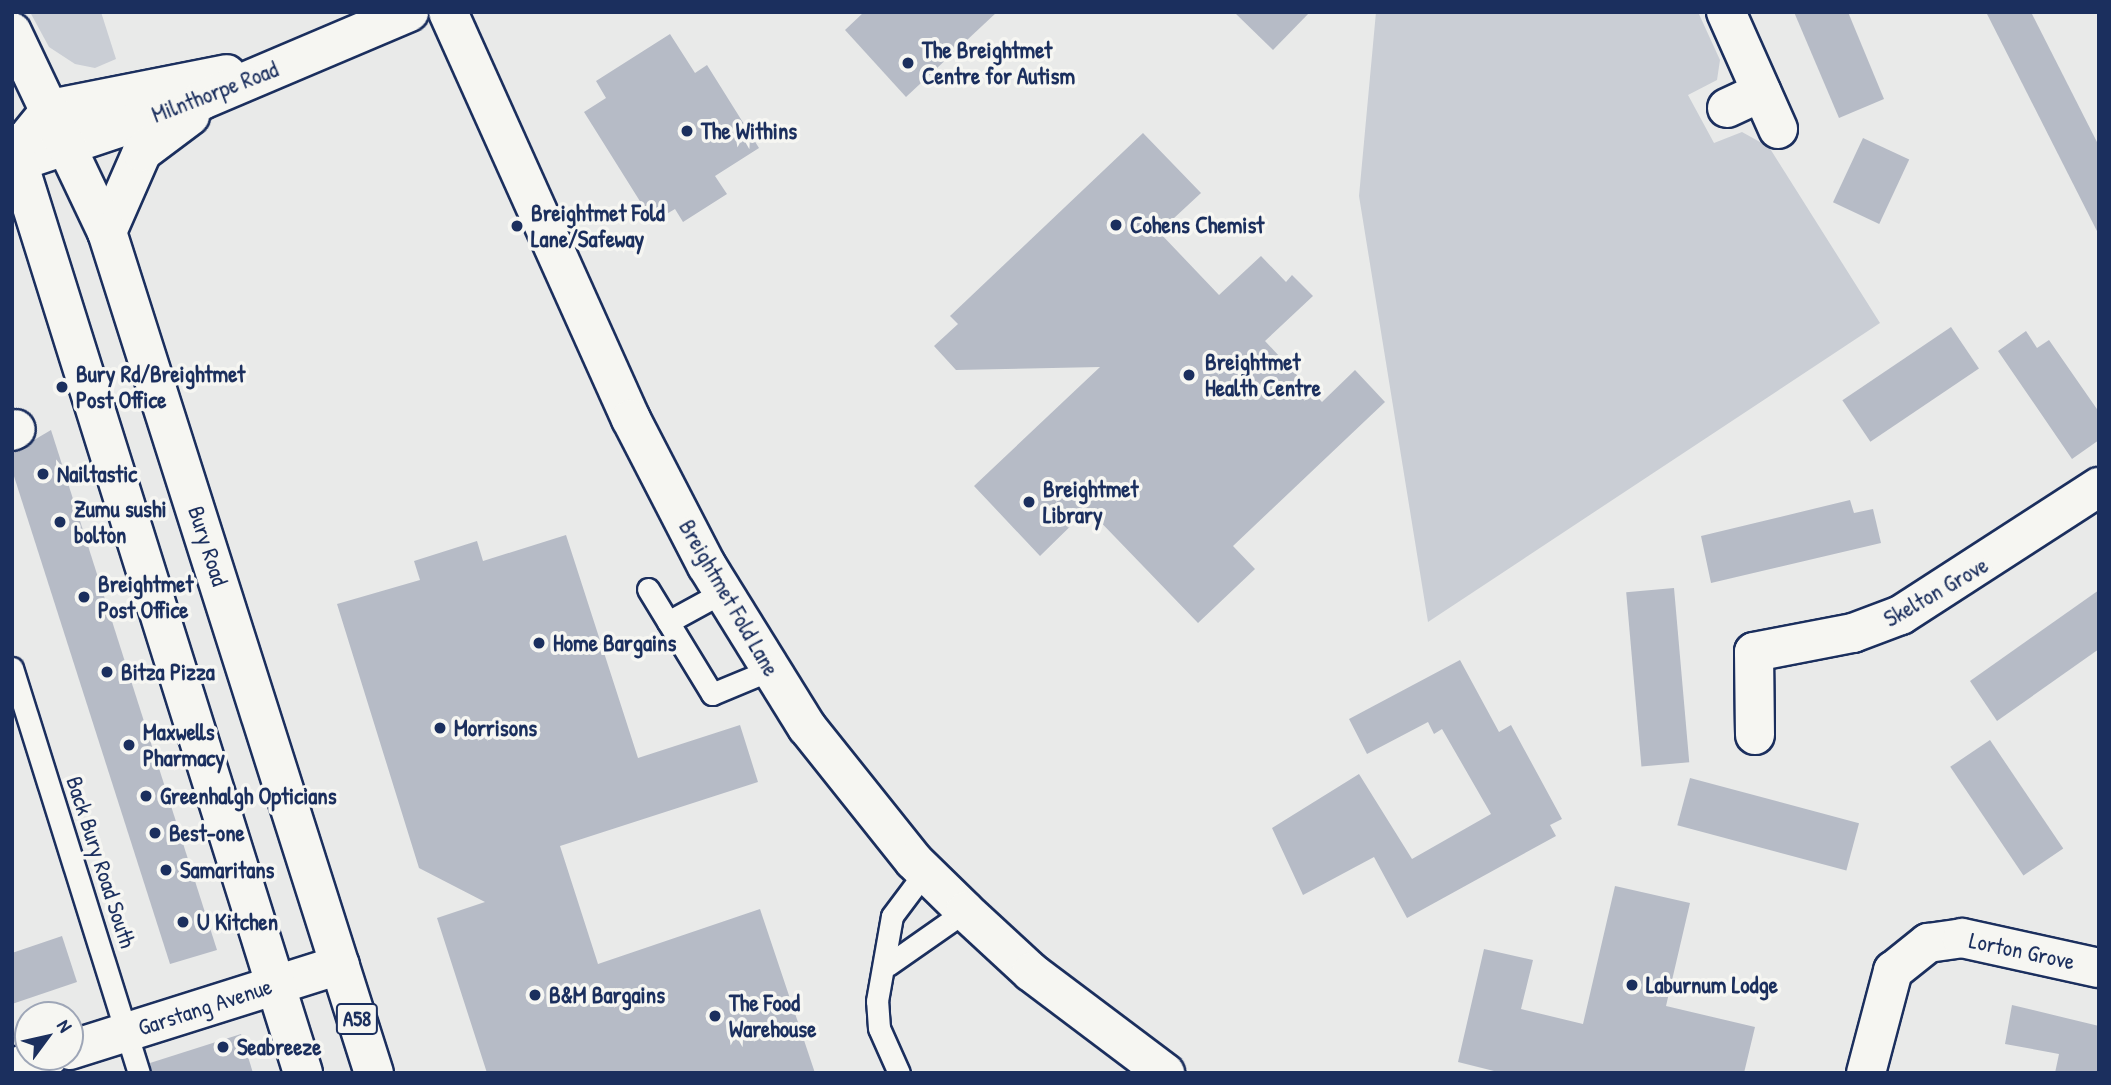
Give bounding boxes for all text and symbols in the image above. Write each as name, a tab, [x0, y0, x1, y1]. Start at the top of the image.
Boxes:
place label: The Breightmet Centre for Autism	[922, 36, 1075, 90]
street label: Milnthorpe Road	[148, 55, 282, 129]
marker: The Breightmet Centre for Autism	[900, 55, 916, 71]
place label: The Withins	[701, 117, 797, 145]
marker: The Withins	[679, 123, 695, 139]
place label: Breightmet Fold Lane/Safeway	[531, 199, 665, 253]
place label: Cohens Chemist	[1130, 211, 1264, 239]
marker: Cohens Chemist	[1108, 217, 1124, 233]
marker: Breightmet Fold Lane/Safeway	[509, 218, 525, 234]
place label: Breightmet Health Centre	[1205, 348, 1321, 402]
place label: Bury Rd/Breightmet Post Office	[76, 360, 245, 414]
marker: Breightmet Health Centre	[1179, 365, 1199, 385]
marker: Bury Rd/Breightmet Post Office	[54, 379, 70, 395]
place label: Nailtastic	[57, 460, 137, 488]
marker: Nailtastic	[35, 466, 51, 482]
place label: Breightmet Library	[1043, 475, 1138, 529]
marker: Breightmet Library	[1021, 494, 1037, 510]
place label: Zumu sushi bolton	[74, 495, 167, 549]
street label: Bury Road	[182, 503, 234, 589]
marker: Zumu sushi bolton	[52, 514, 68, 530]
street label: Breightmet Fold Lane	[673, 515, 785, 681]
street label: Skelton Grove	[1879, 551, 1993, 633]
place label: Breightmet Post Office	[98, 570, 193, 624]
marker: Breightmet Post Office	[76, 589, 92, 605]
place label: Home Bargains	[553, 629, 676, 657]
marker: Home Bargains	[531, 635, 547, 651]
place label: Bitza Pizza	[121, 658, 215, 686]
marker: Bitza Pizza	[99, 664, 115, 680]
place label: Morrisons	[454, 714, 537, 742]
place label: Maxwells Pharmacy	[143, 718, 225, 772]
marker: Morrisons	[432, 720, 448, 736]
marker: Maxwells Pharmacy	[121, 737, 137, 753]
street label: Back Bury Road South	[60, 773, 142, 951]
place label: Greenhalgh Opticians	[160, 782, 337, 810]
marker: Greenhalgh Opticians	[138, 788, 154, 804]
place label: Best-one	[169, 819, 245, 847]
marker: Best-one	[147, 825, 163, 841]
place label: Samaritans	[180, 856, 274, 884]
marker: Samaritans	[158, 862, 174, 878]
place label: U Kitchen	[197, 908, 278, 936]
marker: U Kitchen	[175, 914, 191, 930]
street label: Lorton Grove	[1967, 926, 2077, 976]
place label: Laburnum Lodge	[1646, 971, 1778, 999]
street label: Garstang Avenue	[135, 972, 275, 1042]
marker: Laburnum Lodge	[1624, 977, 1640, 993]
place label: B&M Bargains	[549, 981, 665, 1009]
marker: B&M Bargains	[527, 987, 543, 1003]
place label: The Food Warehouse	[729, 989, 816, 1043]
north arrow	[14, 1001, 84, 1071]
road number: A58	[334, 1002, 380, 1036]
marker: The Food Warehouse	[707, 1008, 723, 1024]
text: N	[51, 1014, 79, 1037]
place label: Seabreeze	[237, 1033, 321, 1061]
marker: Seabreeze	[215, 1039, 231, 1055]

